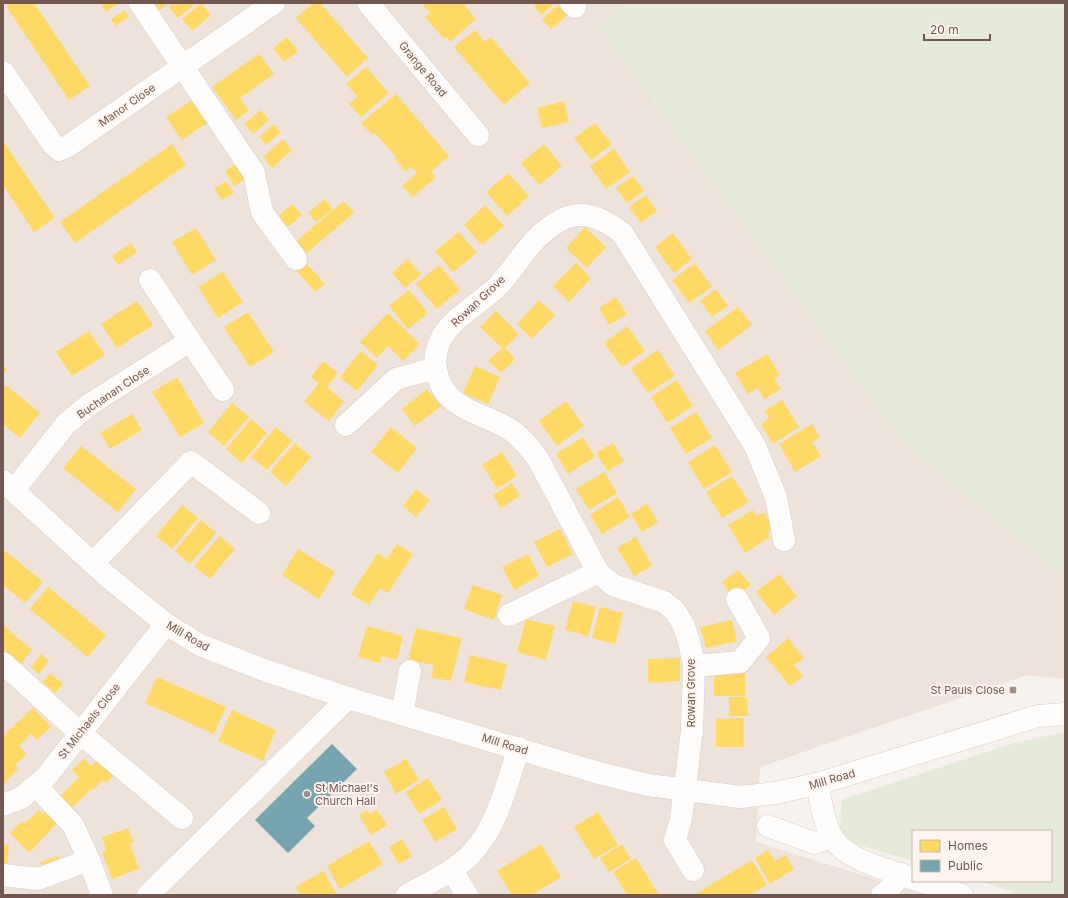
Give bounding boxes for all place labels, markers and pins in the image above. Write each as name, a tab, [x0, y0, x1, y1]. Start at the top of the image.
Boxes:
place label: St Pauls Close	[930, 683, 1005, 697]
marker: St Pauls Close	[1008, 685, 1018, 695]
place label: St Michael's Church Hall	[315, 781, 379, 808]
marker: St Michael's Church Hall	[302, 789, 312, 799]

